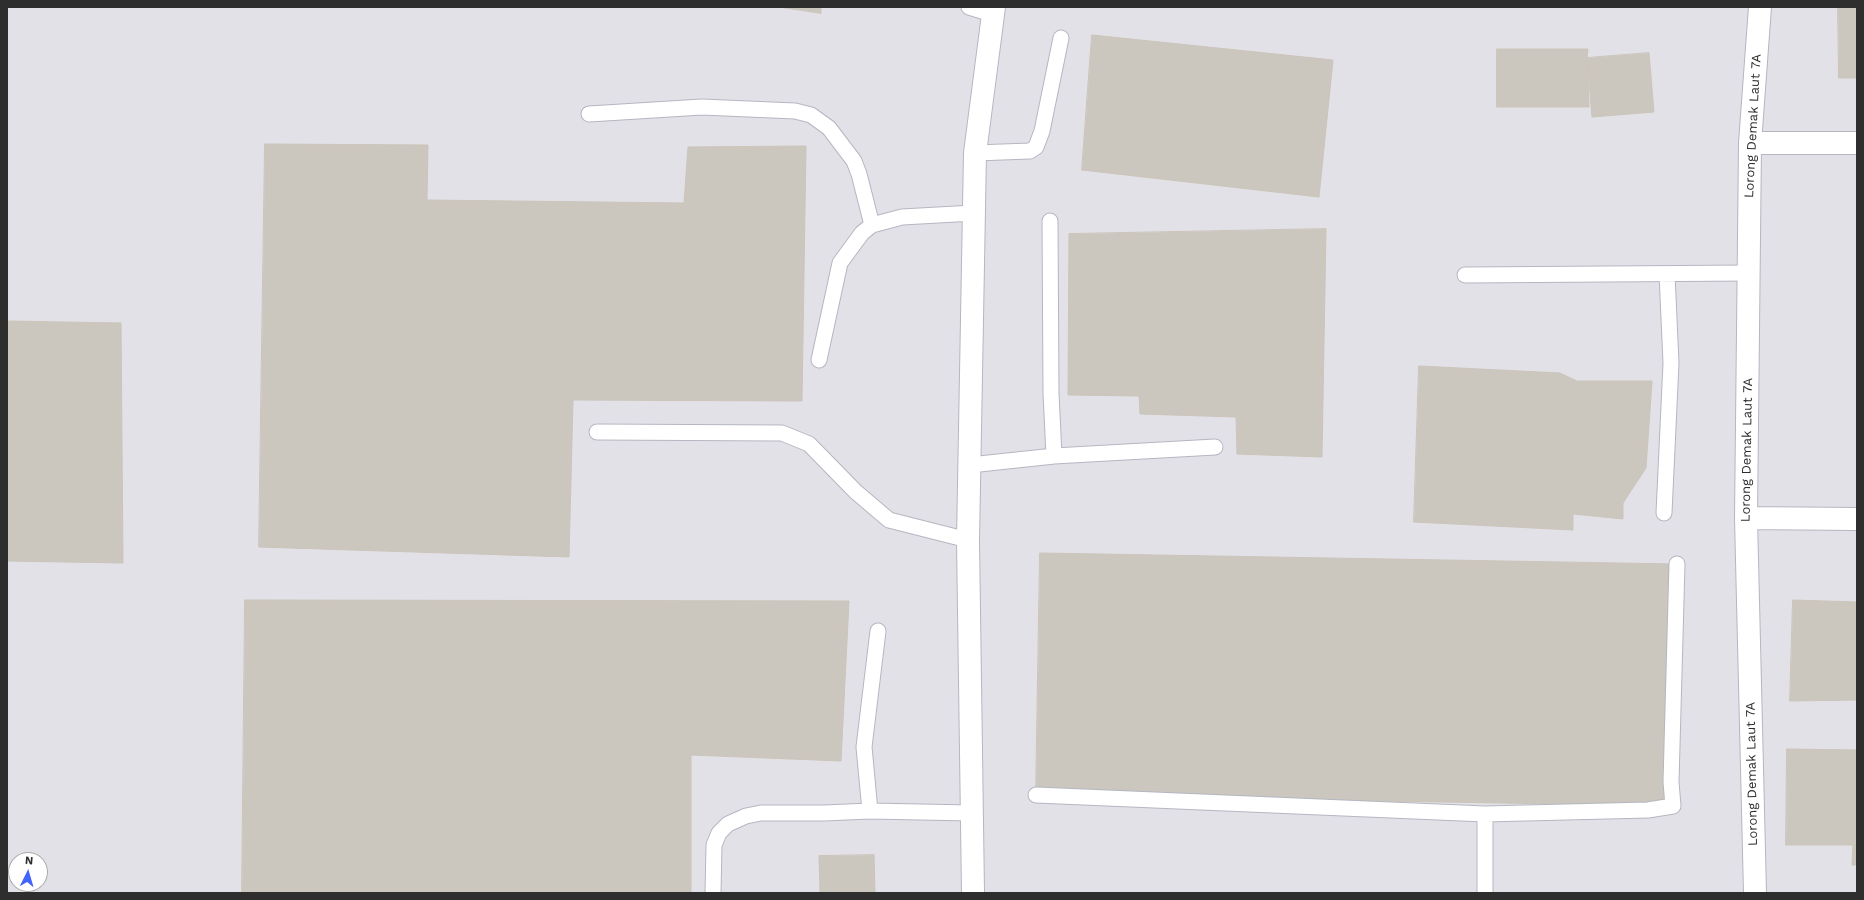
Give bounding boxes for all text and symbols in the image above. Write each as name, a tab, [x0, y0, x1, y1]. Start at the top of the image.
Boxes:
street label: Lorong Demak Laut 7A	[1741, 54, 1765, 198]
street label: Lorong Demak Laut 7A	[1738, 378, 1756, 522]
street label: Lorong Demak Laut 7A	[1743, 702, 1761, 846]
north arrow	[8, 852, 48, 892]
text: N	[24, 854, 34, 867]

